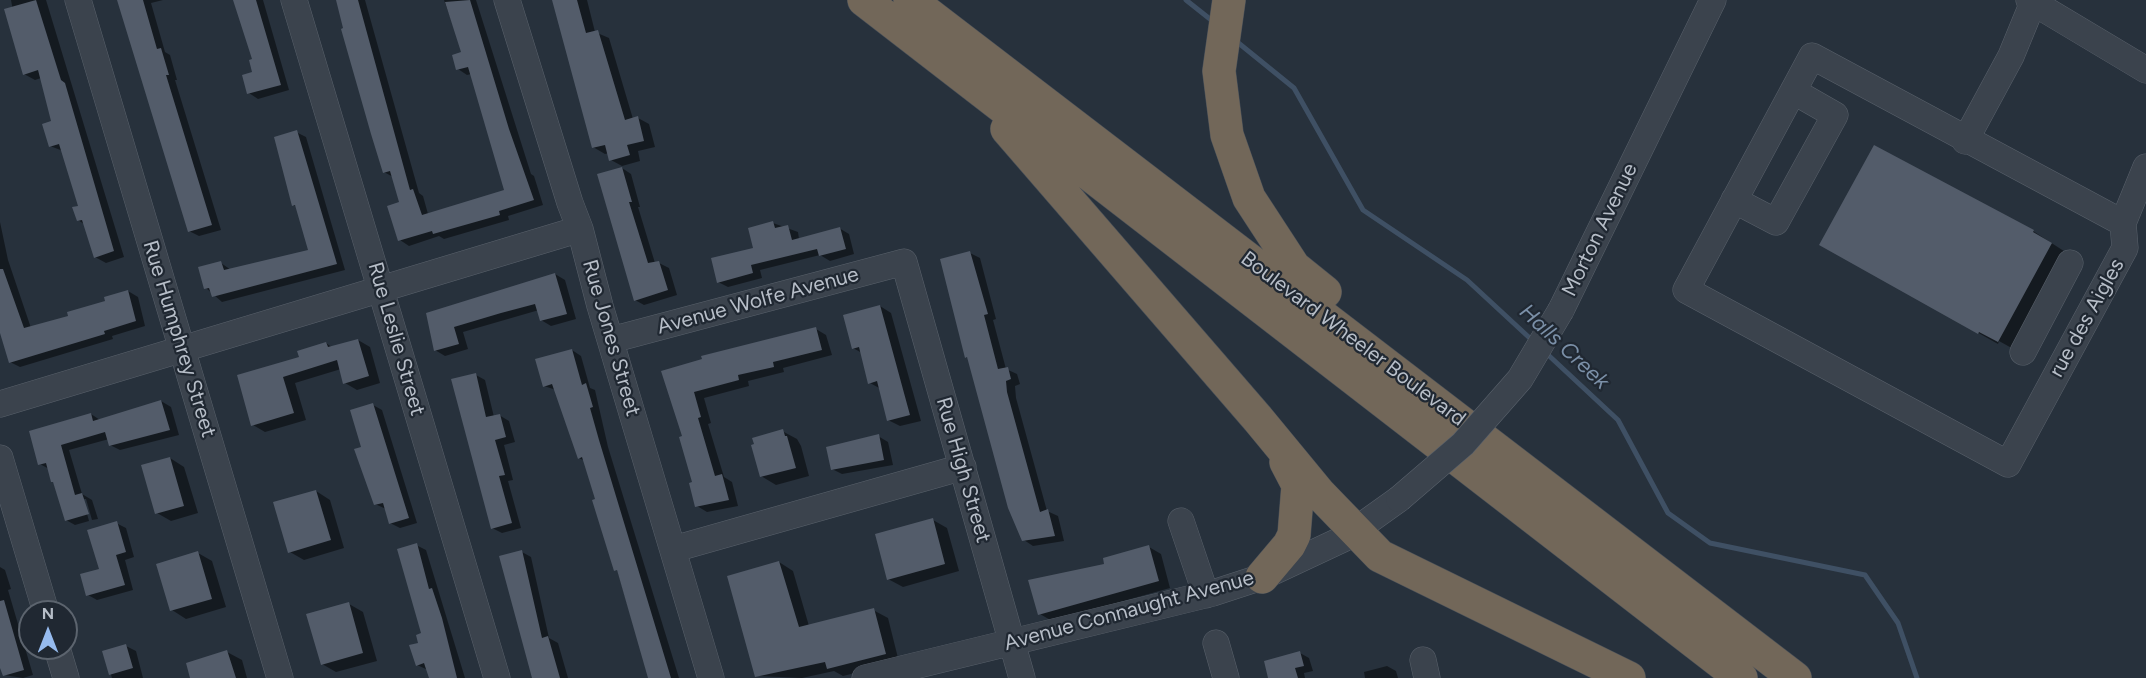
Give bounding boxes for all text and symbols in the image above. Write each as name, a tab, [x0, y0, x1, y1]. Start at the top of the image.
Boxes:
street label: Morton Avenue	[1557, 159, 1643, 301]
street label: Rue Humphrey Street	[137, 238, 221, 440]
street label: Boulevard Wheeler Boulevard	[1236, 246, 1470, 432]
street label: rue des Aigles	[2044, 254, 2130, 382]
street label: Rue Jones Street	[577, 257, 645, 419]
street label: Rue Leslie Street	[362, 259, 430, 419]
street label: Avenue Wolfe Avenue	[654, 262, 862, 340]
water label: Halls Creek	[1514, 299, 1614, 395]
street label: Rue High Street	[930, 394, 996, 546]
street label: Avenue Connaught Avenue	[1001, 565, 1257, 657]
north arrow	[18, 600, 78, 660]
text: N	[42, 604, 54, 623]

